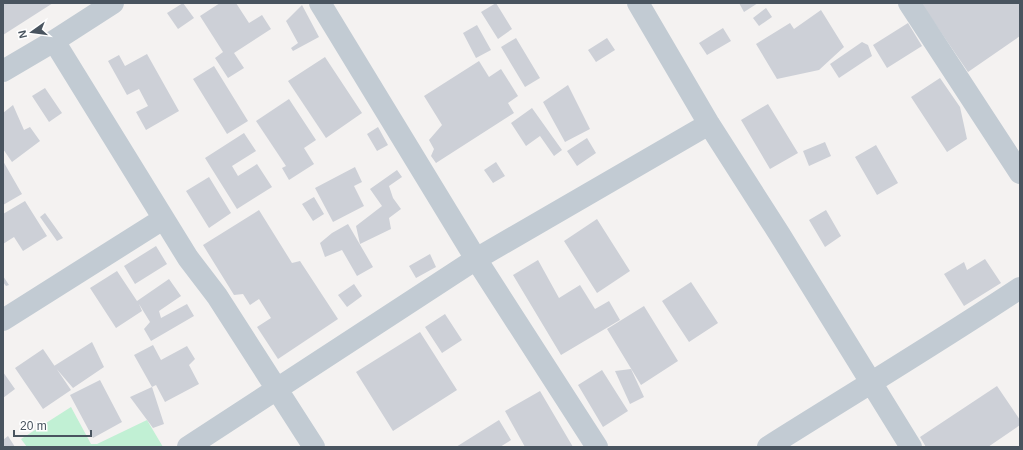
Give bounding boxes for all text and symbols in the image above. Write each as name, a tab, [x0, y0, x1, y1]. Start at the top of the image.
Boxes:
north arrow	[12, 12, 52, 52]
text: N	[16, 29, 29, 40]
scale bar	[14, 412, 91, 438]
text: 20 m	[20, 419, 47, 433]

